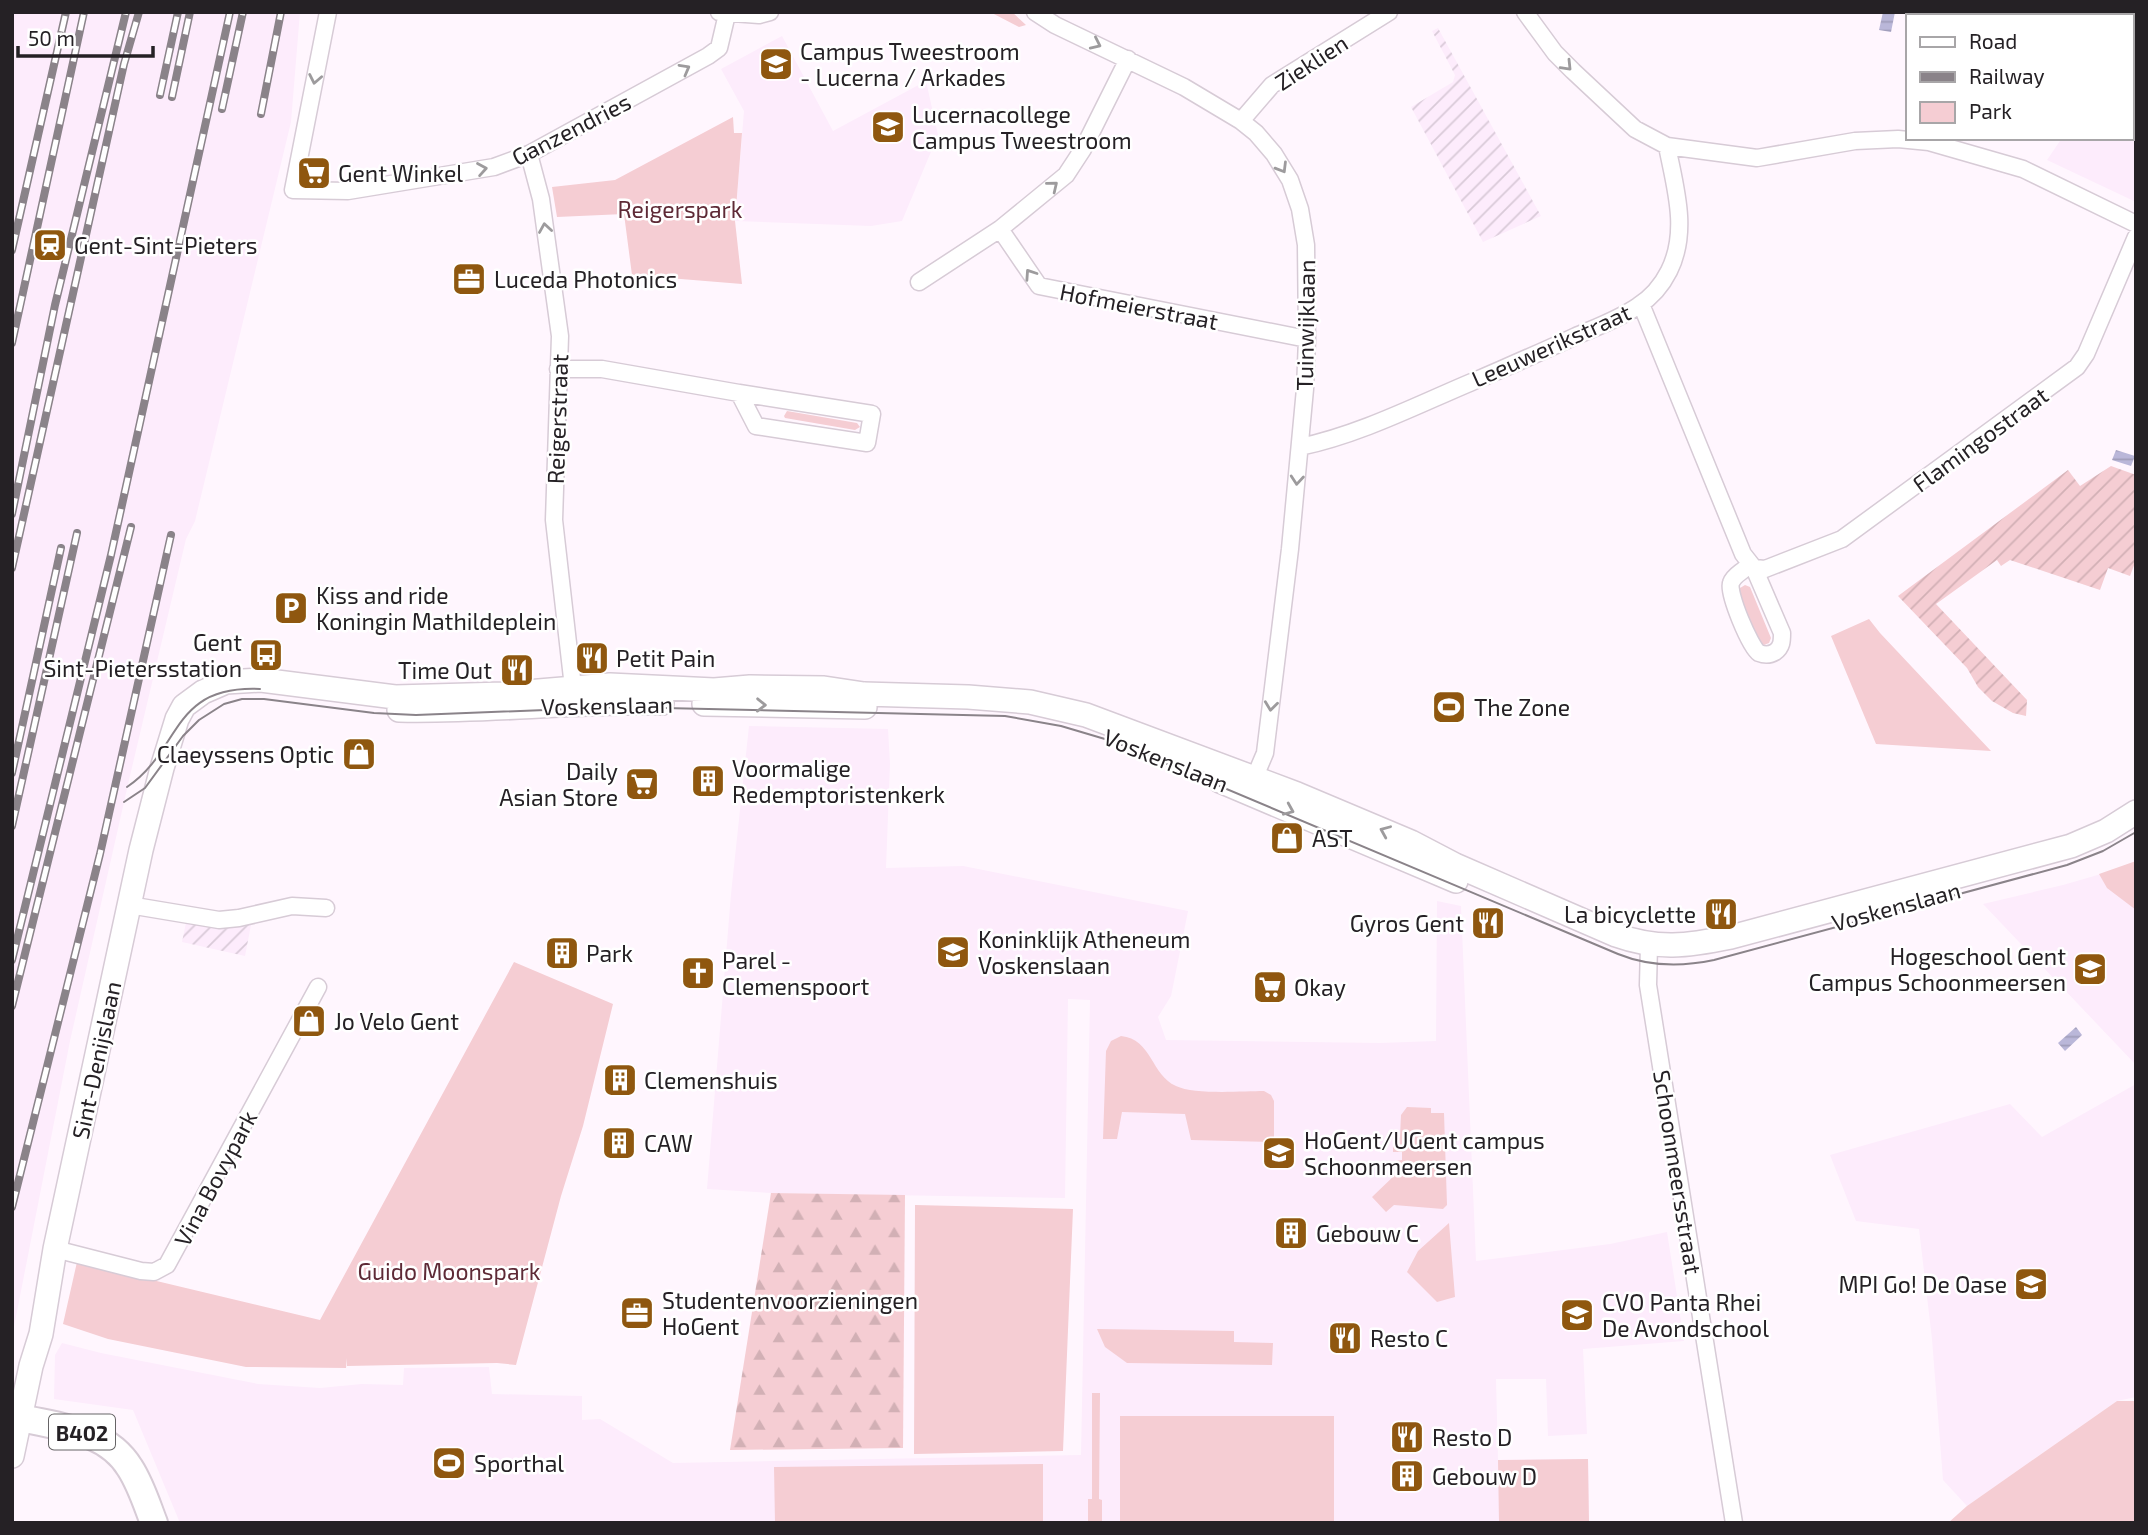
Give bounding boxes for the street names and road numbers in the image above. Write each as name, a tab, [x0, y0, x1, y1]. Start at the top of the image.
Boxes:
street label: Zieklien	[1269, 28, 1353, 96]
street label: Ganzendries	[507, 87, 635, 171]
street label: Tuinwijklaan	[1290, 259, 1320, 391]
street label: Hofmeierstraat	[1057, 277, 1221, 335]
street label: Leeuwerikstraat	[1467, 297, 1635, 393]
street label: Reigerstraat	[541, 353, 573, 485]
street label: Flamingostraat	[1907, 380, 2053, 498]
street label: Voskenslaan	[541, 690, 673, 720]
street label: Voskenslaan	[1100, 722, 1232, 798]
street label: Voskenslaan	[1829, 875, 1963, 937]
street label: Sint-Denijslaan	[66, 979, 126, 1141]
street label: Schoonmeersstraat	[1648, 1068, 1708, 1276]
street label: Vina Bovypark	[168, 1105, 263, 1250]
road number: B402	[49, 1414, 115, 1450]

